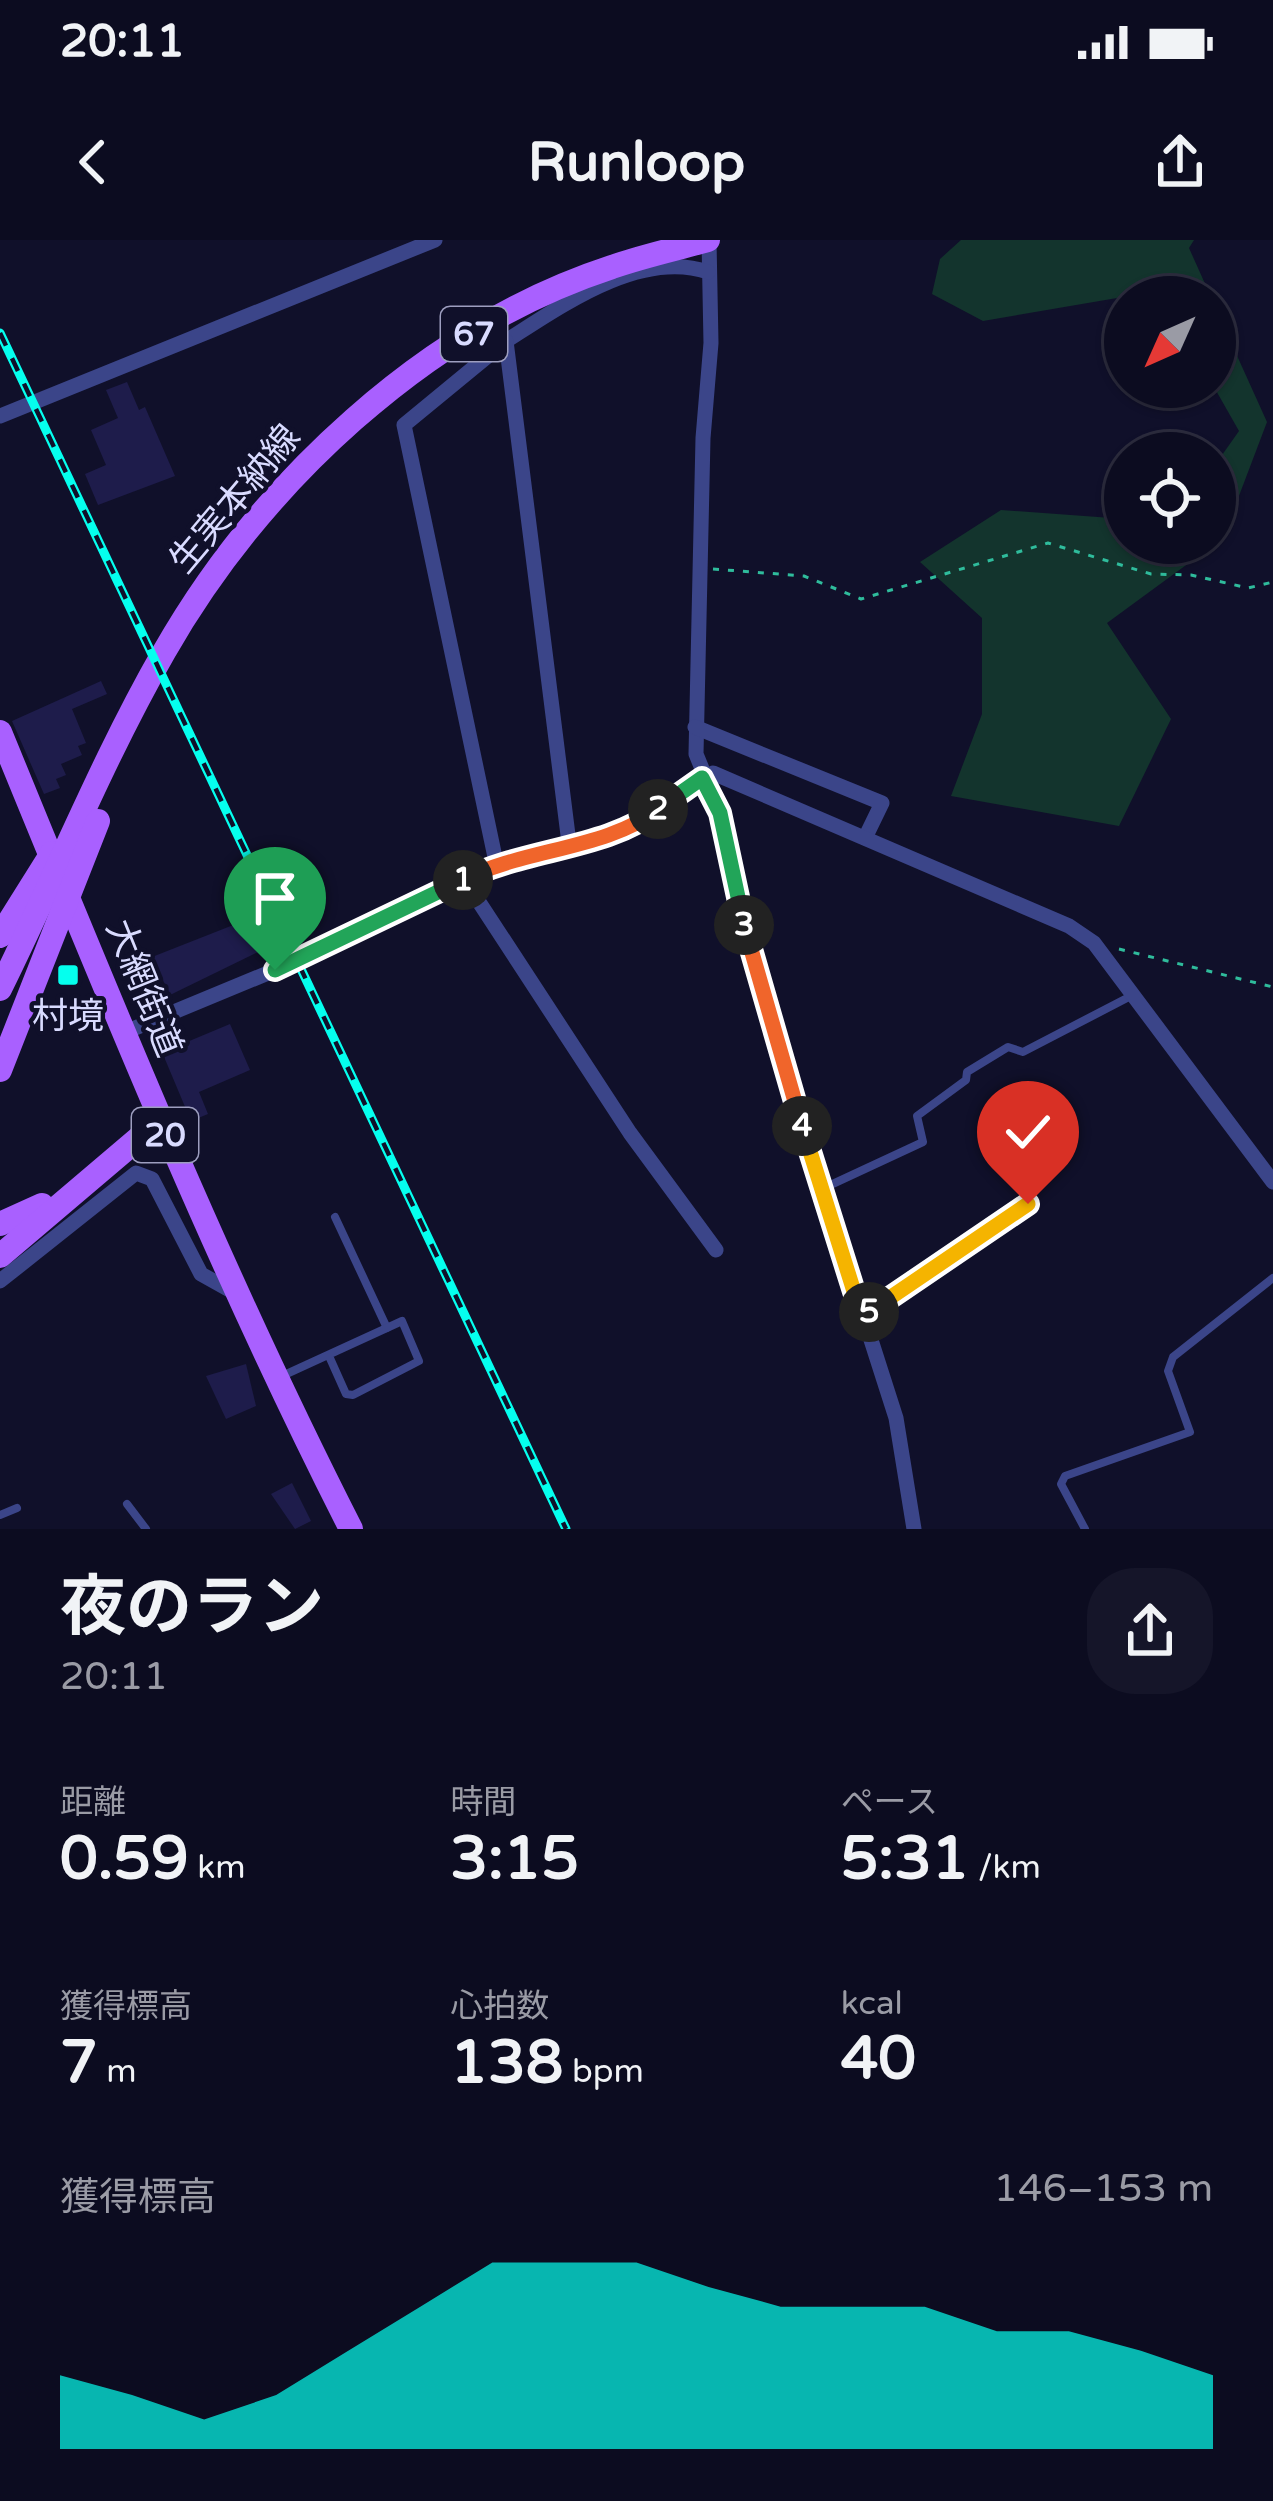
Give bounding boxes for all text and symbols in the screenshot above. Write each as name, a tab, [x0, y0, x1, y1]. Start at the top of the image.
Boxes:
text: 20:11	[60, 15, 185, 69]
icon: back	[60, 129, 126, 195]
icon: share	[1147, 129, 1213, 195]
text: Runloop	[528, 130, 745, 195]
north arrow	[1104, 276, 1236, 408]
map controls	[1104, 276, 1236, 564]
road number: 67	[441, 307, 507, 361]
street label: 生実本納線	[161, 416, 309, 582]
button: locate	[1104, 432, 1236, 564]
pin: 2	[628, 779, 688, 839]
text: 2	[648, 789, 668, 828]
pin	[224, 847, 326, 970]
pin: 1	[433, 850, 493, 910]
text: 1	[453, 860, 473, 899]
icon: arrive	[242, 865, 308, 931]
pin: 3	[714, 895, 774, 955]
text: 3	[734, 905, 754, 944]
street label: 大網街道	[97, 913, 191, 1063]
marker: 村境	[55, 962, 81, 988]
place label: 村境	[32, 995, 104, 1038]
pin	[977, 1081, 1079, 1204]
pin: 4	[772, 1096, 832, 1156]
icon: check	[995, 1099, 1061, 1165]
text: 4	[792, 1106, 812, 1145]
road number: 20	[132, 1108, 198, 1162]
pin: 5	[839, 1282, 899, 1342]
text: 5	[859, 1292, 879, 1331]
text: 夜のラン	[60, 1568, 324, 1648]
button: share	[1087, 1568, 1213, 1694]
text: 20:11	[60, 1653, 168, 1700]
text: 距離	[60, 1783, 126, 1822]
text: 時間	[450, 1783, 516, 1822]
text: ペース	[841, 1783, 938, 1822]
text: 0.59	[60, 1823, 189, 1895]
text: 3:15	[450, 1823, 579, 1895]
text: 5:31	[841, 1823, 969, 1895]
text: km	[189, 1848, 246, 1887]
text: /km	[969, 1848, 1041, 1887]
text: kcal	[841, 1984, 903, 2023]
text: 獲得標高	[60, 1987, 192, 2026]
text: 心拍数	[450, 1987, 549, 2026]
text: 40	[841, 2023, 916, 2095]
text: 7	[60, 2027, 98, 2099]
text: 138	[450, 2027, 563, 2099]
text: m	[98, 2052, 137, 2091]
text: bpm	[563, 2052, 644, 2091]
text: 146–153 m	[993, 2165, 1213, 2212]
text: 獲得標高	[60, 2174, 216, 2221]

